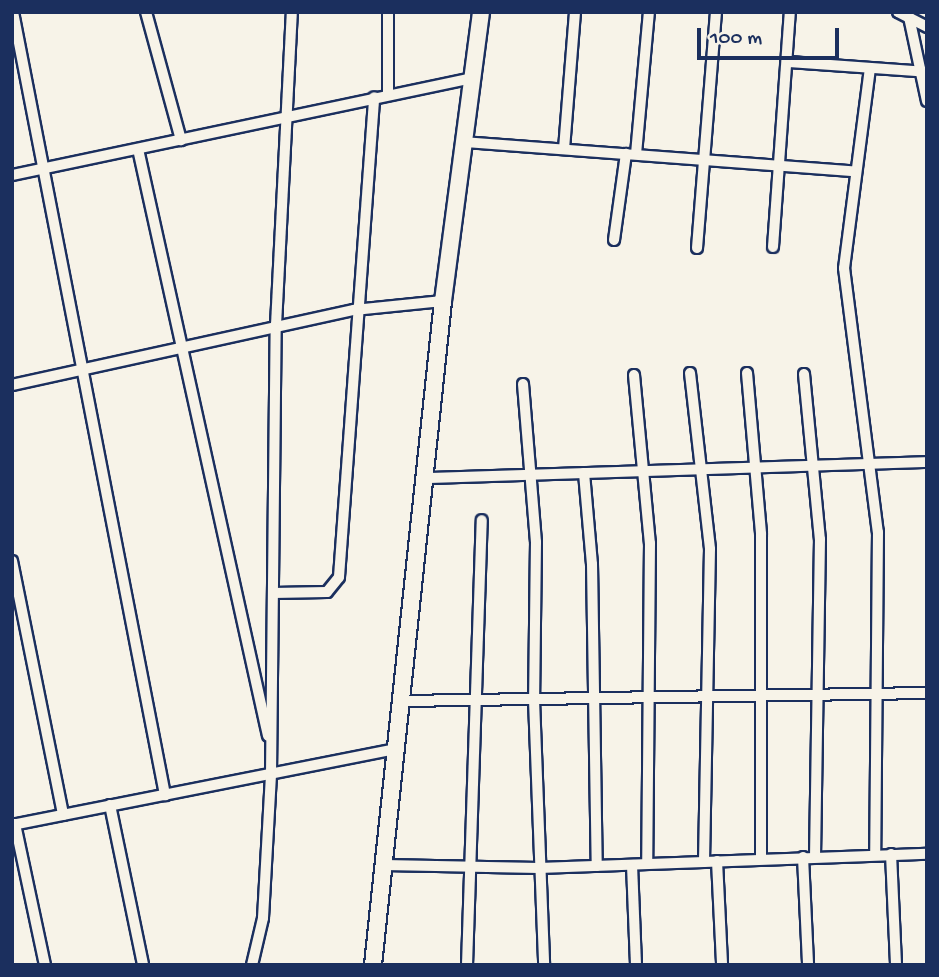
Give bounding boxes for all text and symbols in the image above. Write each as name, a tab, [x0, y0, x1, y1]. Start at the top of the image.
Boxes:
scale bar	[701, 14, 843, 58]
text: 100 m	[710, 27, 762, 52]

